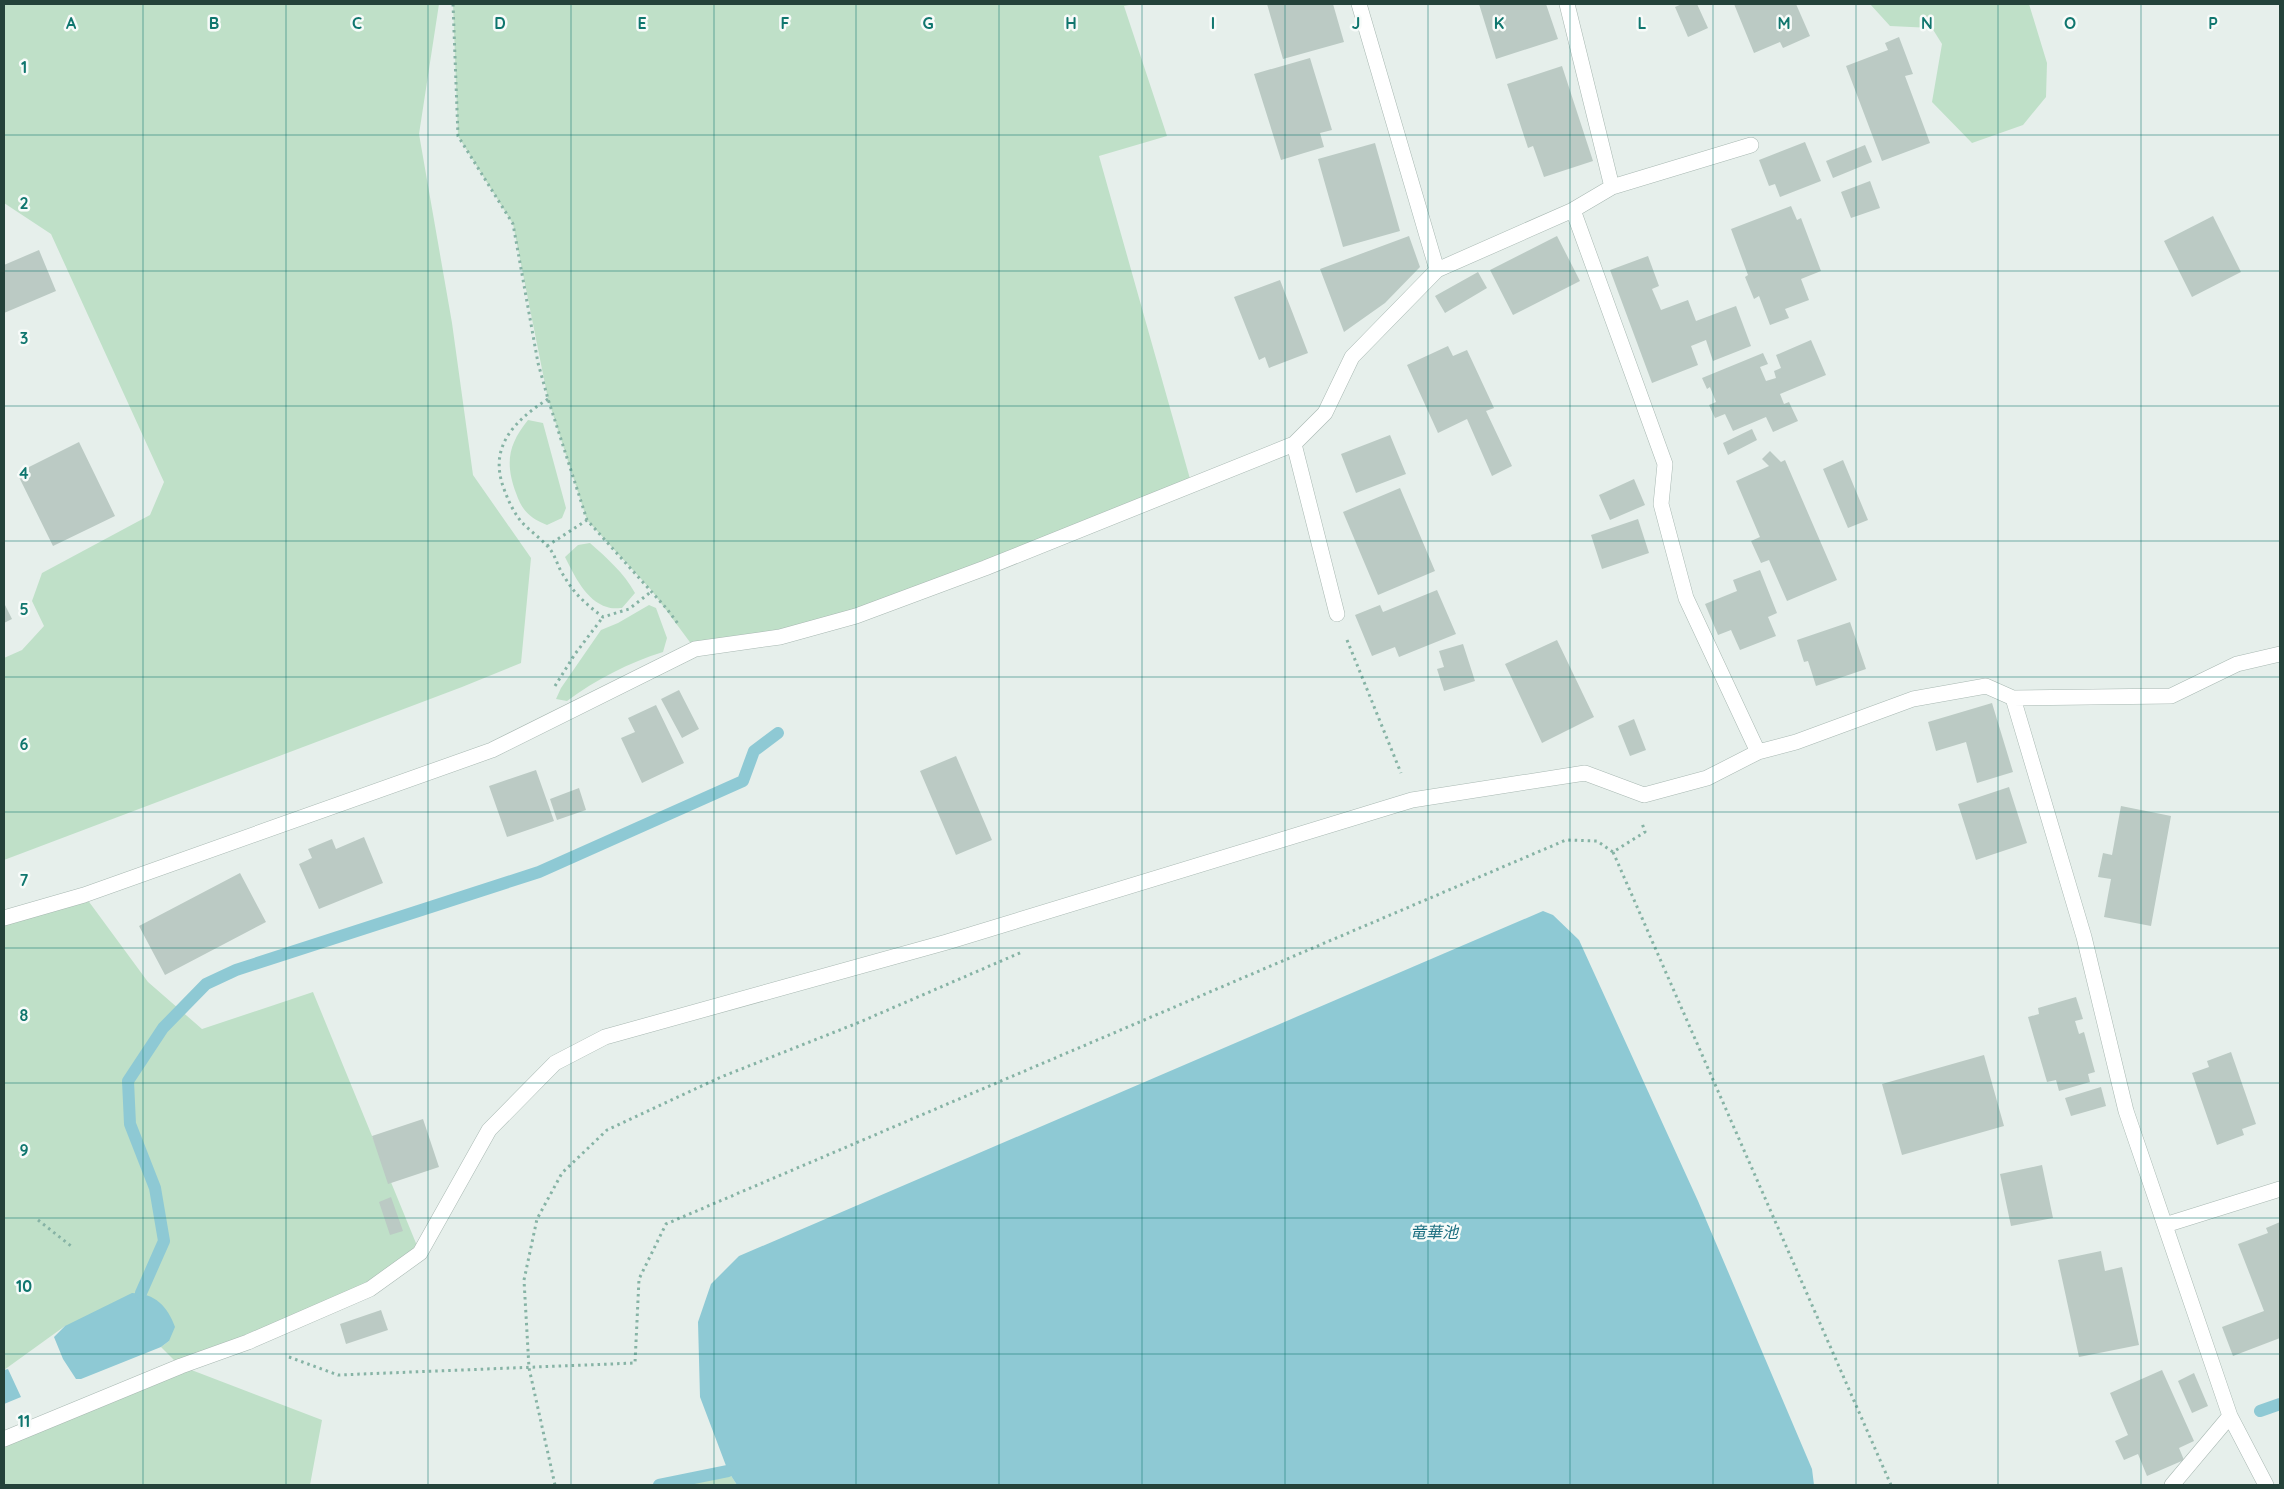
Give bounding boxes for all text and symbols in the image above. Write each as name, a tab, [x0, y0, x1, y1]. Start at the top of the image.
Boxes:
text: A	[66, 13, 77, 33]
text: B	[209, 13, 219, 33]
text: C	[352, 13, 362, 33]
text: D	[494, 13, 506, 33]
text: E	[637, 13, 647, 33]
text: F	[781, 13, 790, 33]
text: G	[922, 13, 934, 33]
text: H	[1065, 13, 1077, 33]
text: I	[1211, 13, 1215, 33]
text: J	[1352, 13, 1360, 33]
text: K	[1494, 13, 1504, 33]
text: L	[1638, 13, 1647, 33]
text: M	[1777, 13, 1791, 33]
text: N	[1921, 13, 1933, 33]
text: O	[2064, 13, 2076, 33]
text: P	[2208, 13, 2218, 33]
text: 1	[21, 57, 27, 77]
text: 2	[19, 193, 29, 213]
text: 3	[20, 328, 28, 348]
text: 4	[19, 463, 29, 483]
text: 5	[19, 599, 29, 619]
text: 6	[20, 734, 29, 754]
text: 7	[20, 870, 29, 890]
text: 8	[20, 1005, 29, 1025]
text: 9	[19, 1140, 29, 1160]
water label: 竜華池	[1410, 1222, 1460, 1242]
text: 10	[16, 1276, 32, 1296]
text: 11	[18, 1411, 30, 1431]

